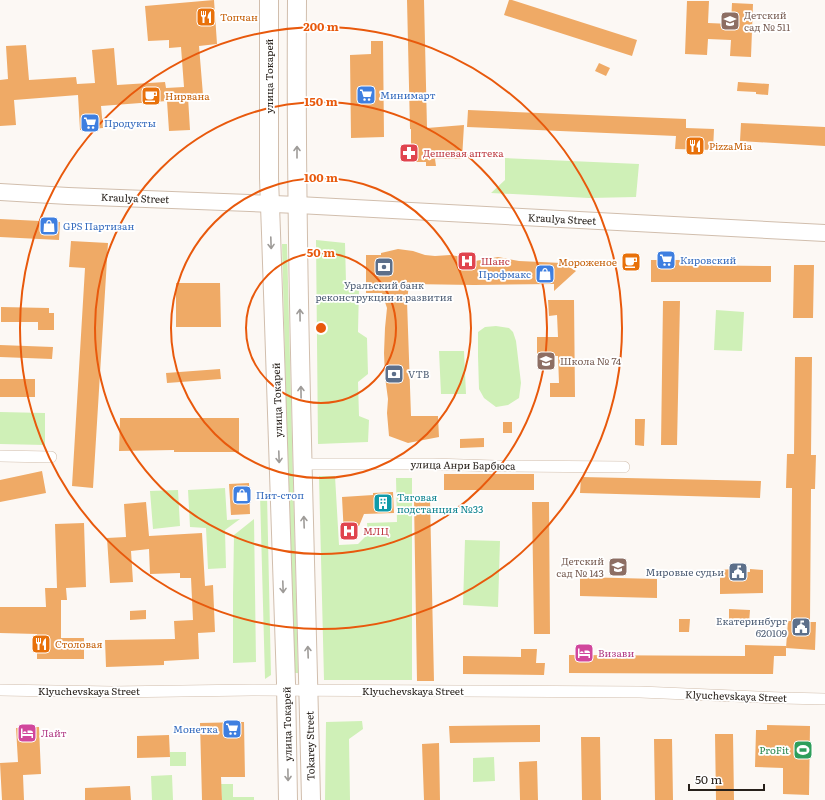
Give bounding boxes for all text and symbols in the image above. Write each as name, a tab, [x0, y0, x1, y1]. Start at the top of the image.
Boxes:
restaurant icon: Топчан	[195, 6, 217, 28]
place label: Детский сад № 511	[744, 7, 790, 34]
place label: Топчан	[220, 9, 258, 24]
school or university icon: Детский сад № 511	[719, 10, 741, 32]
text: 200 m	[303, 17, 339, 35]
street label: улица Токарей	[261, 38, 276, 113]
supermarket icon: Минимарт	[355, 84, 377, 106]
cafe icon: Нирвана	[140, 85, 162, 107]
place label: Минимарт	[380, 87, 436, 102]
place label: Нирвана	[165, 88, 210, 103]
text: 150 m	[304, 92, 338, 110]
supermarket icon: Продукты	[79, 112, 101, 134]
place label: Продукты	[104, 115, 156, 130]
restaurant icon: PizzaMia	[684, 135, 706, 157]
place label: PizzaMia	[709, 138, 753, 153]
pharmacy icon: Дешевая аптека	[398, 142, 420, 164]
place label: Дешевая аптека	[423, 145, 504, 160]
one-way arrow	[293, 146, 301, 159]
text: 100 m	[304, 168, 338, 186]
street label: Kraulya Street	[101, 189, 169, 206]
street label: Kraulya Street	[527, 209, 597, 228]
shop icon: GPS Партизан	[38, 215, 60, 237]
place label: GPS Партизан	[63, 218, 134, 233]
one-way arrow	[267, 236, 275, 249]
text: 50 m	[307, 243, 335, 261]
supermarket icon: Кировский	[655, 249, 677, 271]
hospital icon: Шанс	[456, 250, 478, 272]
cafe icon: Мороженое	[620, 251, 642, 273]
place label: Кировский	[680, 252, 736, 267]
place label: Шанс	[481, 253, 510, 268]
place label: Мороженое	[558, 254, 617, 269]
bank icon: Уральский банк реконструкции и развития	[373, 256, 395, 278]
shop icon: Профмакс	[534, 263, 556, 285]
place label: Профмакс	[479, 266, 531, 281]
place label: Уральский банк реконструкции и развития	[315, 277, 453, 304]
one-way arrow	[296, 309, 304, 322]
centre of rings	[314, 321, 328, 335]
school or university icon: Школа № 74	[535, 350, 557, 372]
place label: Школа № 74	[560, 353, 622, 368]
street label: улица Токарей	[268, 362, 285, 438]
bank icon: VTB	[383, 363, 405, 385]
place label: VTB	[408, 366, 430, 381]
one-way arrow	[297, 386, 305, 399]
one-way arrow	[275, 450, 283, 463]
street label: улица Анри Барбюса	[410, 456, 516, 473]
shop icon: Пит-стоп	[231, 484, 253, 506]
place label: Пит-стоп	[256, 487, 304, 502]
place label: Тяговая подстанция №33	[397, 489, 483, 516]
building icon: Тяговая подстанция №33	[372, 492, 394, 514]
one-way arrow	[300, 516, 308, 529]
hospital icon: МЛЦ	[338, 520, 360, 542]
place label: МЛЦ	[363, 523, 389, 538]
place label: Детский сад № 143	[556, 553, 604, 580]
school or university icon: Детский сад № 143	[607, 556, 629, 578]
public building icon: Мировые судьи	[727, 561, 749, 583]
place label: Мировые судьи	[646, 564, 724, 579]
one-way arrow	[279, 580, 287, 593]
place label: Екатеринбург 620109	[716, 613, 787, 640]
public building icon: Екатеринбург 620109	[790, 616, 812, 638]
restaurant icon: Столовая	[30, 633, 52, 655]
place label: Столовая	[55, 636, 102, 651]
hotel icon: Визави	[573, 642, 595, 664]
place label: Визави	[598, 645, 634, 660]
one-way arrow	[304, 646, 312, 659]
street label: Klyuchevskaya Street	[38, 683, 140, 698]
street label: Klyuchevskaya Street	[362, 683, 464, 698]
street label: улица Токарей	[278, 686, 295, 762]
street label: Klyuchevskaya Street	[685, 686, 787, 705]
street label: Tokarey Street	[301, 711, 318, 781]
supermarket icon: Монетка	[221, 718, 243, 740]
place label: Монетка	[173, 721, 219, 736]
hotel icon: Лайт	[16, 722, 38, 744]
place label: Лайт	[41, 725, 67, 740]
sports icon: ProFit	[792, 739, 814, 761]
place label: ProFit	[759, 742, 789, 757]
scale bar	[689, 766, 764, 792]
one-way arrow	[284, 768, 292, 781]
text: 50 m	[695, 770, 722, 788]

